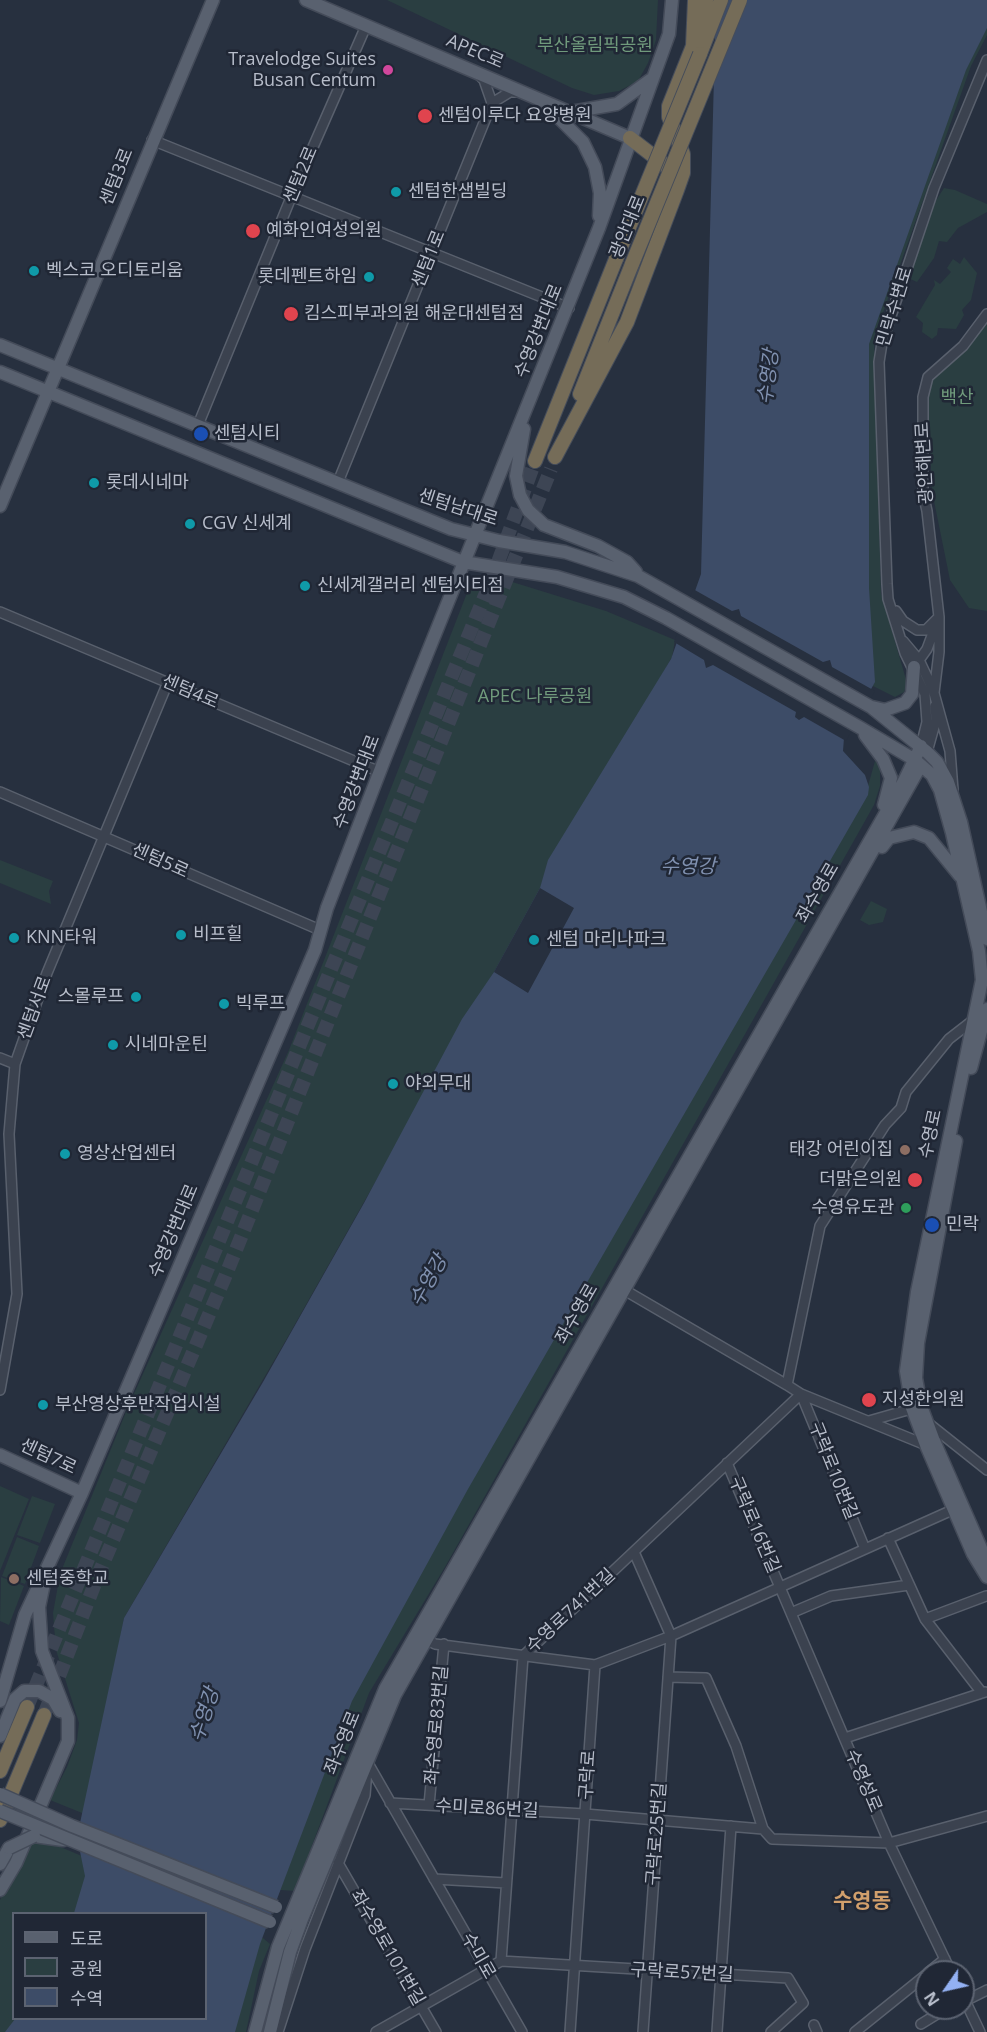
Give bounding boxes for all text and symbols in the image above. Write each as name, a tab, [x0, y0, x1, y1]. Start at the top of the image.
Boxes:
street label: APEC로	[443, 30, 507, 74]
park label: 부산올림픽공원	[537, 35, 653, 57]
place label: Travelodge Suites Busan Centum	[228, 49, 376, 92]
marker: Travelodge Suites Busan Centum	[381, 63, 395, 77]
place label: 센텀이루다 요양병원	[438, 105, 592, 127]
marker: 센텀이루다 요양병원	[416, 107, 434, 125]
street label: 센텀2로	[279, 143, 323, 207]
street label: 센텀3로	[96, 145, 138, 209]
place label: 센텀한샘빌딩	[408, 181, 507, 203]
marker: 센텀한샘빌딩	[389, 185, 403, 199]
street label: 광안대로	[606, 192, 650, 262]
place label: 예화인여성의원	[266, 220, 382, 242]
marker: 예화인여성의원	[244, 222, 262, 240]
street label: 센텀1로	[408, 227, 450, 291]
place label: 벡스코 오디토리움	[46, 260, 183, 282]
marker: 벡스코 오디토리움	[27, 264, 41, 278]
street label: 민락수변로	[873, 264, 917, 350]
place label: 롯데펜트하임	[258, 266, 357, 288]
marker: 롯데펜트하임	[362, 270, 376, 284]
street label: 수영강변대로	[510, 281, 568, 381]
place label: 킴스피부과의원 해운대센텀점	[304, 303, 524, 325]
marker: 킴스피부과의원 해운대센텀점	[282, 305, 300, 323]
water label: 수영강	[754, 348, 784, 406]
park label: 백산	[940, 387, 974, 409]
street label: 광안해변로	[912, 421, 938, 505]
place label: 센텀시티	[214, 423, 280, 445]
marker: 센텀시티	[192, 425, 210, 443]
place label: 롯데시네마	[106, 472, 189, 494]
marker: 롯데시네마	[87, 476, 101, 490]
street label: 센텀남대로	[415, 485, 501, 531]
place label: CGV 신세계	[202, 513, 292, 535]
marker: CGV 신세계	[183, 517, 197, 531]
place label: 신세계갤러리 센텀시티점	[317, 575, 504, 597]
marker: 신세계갤러리 센텀시티점	[298, 579, 312, 593]
street label: 센텀4로	[158, 670, 222, 714]
park label: APEC 나루공원	[478, 686, 592, 708]
street label: 수영강변대로	[329, 732, 385, 832]
street label: 센텀5로	[128, 839, 192, 883]
water label: 수영강	[660, 855, 716, 879]
street label: 좌수영로	[792, 859, 844, 927]
place label: 비프힐	[193, 924, 243, 946]
place label: KNN타워	[26, 927, 97, 949]
marker: 비프힐	[174, 928, 188, 942]
place label: 센텀 마리나파크	[546, 929, 667, 951]
marker: KNN타워	[7, 931, 21, 945]
marker: 센텀 마리나파크	[527, 933, 541, 947]
street label: 센텀서로	[14, 973, 56, 1043]
place label: 스몰루프	[58, 986, 124, 1008]
marker: 스몰루프	[129, 990, 143, 1004]
place label: 빅루프	[236, 993, 286, 1015]
marker: 빅루프	[217, 997, 231, 1011]
place label: 시네마운틴	[125, 1034, 208, 1056]
marker: 시네마운틴	[106, 1038, 120, 1052]
place label: 야외무대	[405, 1073, 471, 1095]
marker: 야외무대	[386, 1077, 400, 1091]
street label: 수영로	[915, 1107, 947, 1161]
place label: 태강 어린이집	[789, 1139, 893, 1161]
place label: 영상산업센터	[77, 1143, 176, 1165]
marker: 태강 어린이집	[898, 1143, 912, 1157]
marker: 영상산업센터	[58, 1147, 72, 1161]
place label: 더맑은의원	[819, 1169, 902, 1191]
marker: 더맑은의원	[906, 1171, 924, 1189]
street label: 수영강변대로	[145, 1181, 203, 1281]
place label: 수영유도관	[811, 1197, 894, 1219]
marker: 수영유도관	[899, 1201, 913, 1215]
place label: 민락	[946, 1214, 979, 1236]
marker: 민락	[923, 1216, 941, 1234]
water label: 수영강	[405, 1251, 453, 1311]
street label: 좌수영로	[551, 1280, 603, 1348]
place label: 지성한의원	[882, 1389, 965, 1411]
marker: 지성한의원	[860, 1391, 878, 1409]
place label: 부산영상후반작업시설	[55, 1394, 221, 1416]
marker: 부산영상후반작업시설	[36, 1398, 50, 1412]
street label: 구락로10번길	[804, 1419, 862, 1523]
street label: 센텀7로	[16, 1435, 80, 1479]
street label: 구락로16번길	[724, 1473, 784, 1577]
street label: 수영로741번길	[522, 1564, 620, 1658]
place label: 센텀중학교	[26, 1568, 109, 1590]
marker: 센텀중학교	[7, 1572, 21, 1586]
street label: 좌수영로83번길	[421, 1664, 453, 1786]
water label: 수영강	[185, 1685, 225, 1745]
street label: 좌수영로	[321, 1708, 365, 1778]
street label: 수영성로	[840, 1746, 886, 1816]
street label: 구락로	[575, 1749, 601, 1801]
street label: 구락로25번길	[643, 1782, 671, 1886]
street label: 수미로86번길	[435, 1796, 539, 1822]
street label: 좌수영로101번길	[345, 1886, 429, 2010]
district label: 수영동	[833, 1889, 891, 1915]
legend	[12, 1912, 207, 2020]
text: 도로	[70, 1926, 103, 1950]
street label: 수미로	[456, 1929, 500, 1983]
text: 공원	[70, 1956, 103, 1980]
street label: 구락로57번길	[630, 1960, 734, 1986]
north arrow	[915, 1960, 975, 2020]
text: 수역	[70, 1986, 103, 2010]
text: N	[919, 1987, 944, 2010]

